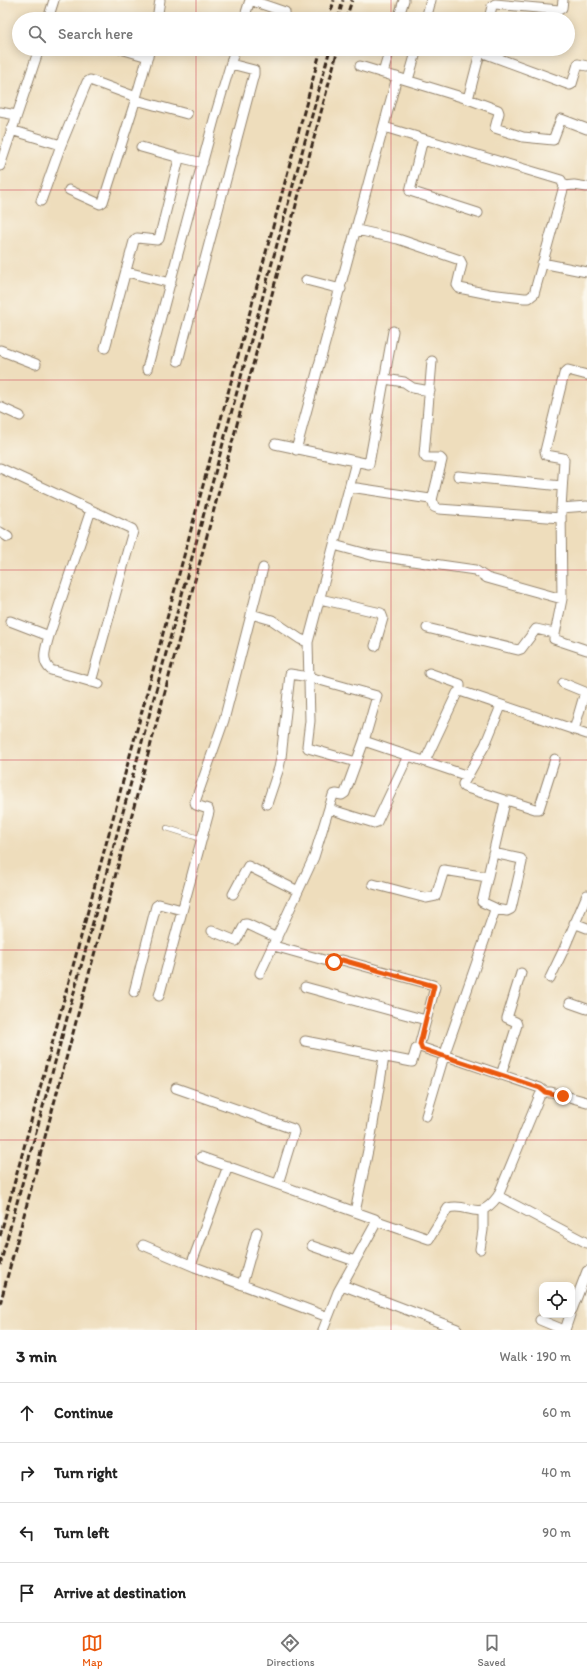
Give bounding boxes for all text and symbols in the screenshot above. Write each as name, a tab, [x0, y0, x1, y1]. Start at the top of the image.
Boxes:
search box	[12, 12, 575, 56]
icon: search	[26, 23, 48, 45]
text: Search here	[58, 25, 133, 43]
route start	[325, 953, 343, 971]
route end	[554, 1087, 572, 1105]
map controls	[539, 1282, 575, 1318]
button: locate	[539, 1282, 575, 1318]
text: 3 min	[16, 1346, 57, 1366]
text: Walk · 190 m	[500, 1349, 571, 1364]
icon: ahead	[16, 1402, 38, 1424]
text: Continue	[54, 1404, 113, 1422]
text: 60 m	[542, 1405, 571, 1420]
icon: right	[16, 1462, 38, 1484]
text: Turn right	[54, 1464, 118, 1482]
text: 40 m	[541, 1465, 571, 1480]
icon: left	[16, 1522, 38, 1544]
text: Turn left	[54, 1524, 109, 1542]
text: 90 m	[542, 1525, 571, 1540]
icon: arrive	[16, 1582, 38, 1604]
text: Arrive at destination	[54, 1584, 186, 1602]
tab: Map	[81, 1632, 103, 1669]
tab: Directions	[266, 1632, 315, 1669]
tab: Saved	[477, 1632, 506, 1669]

